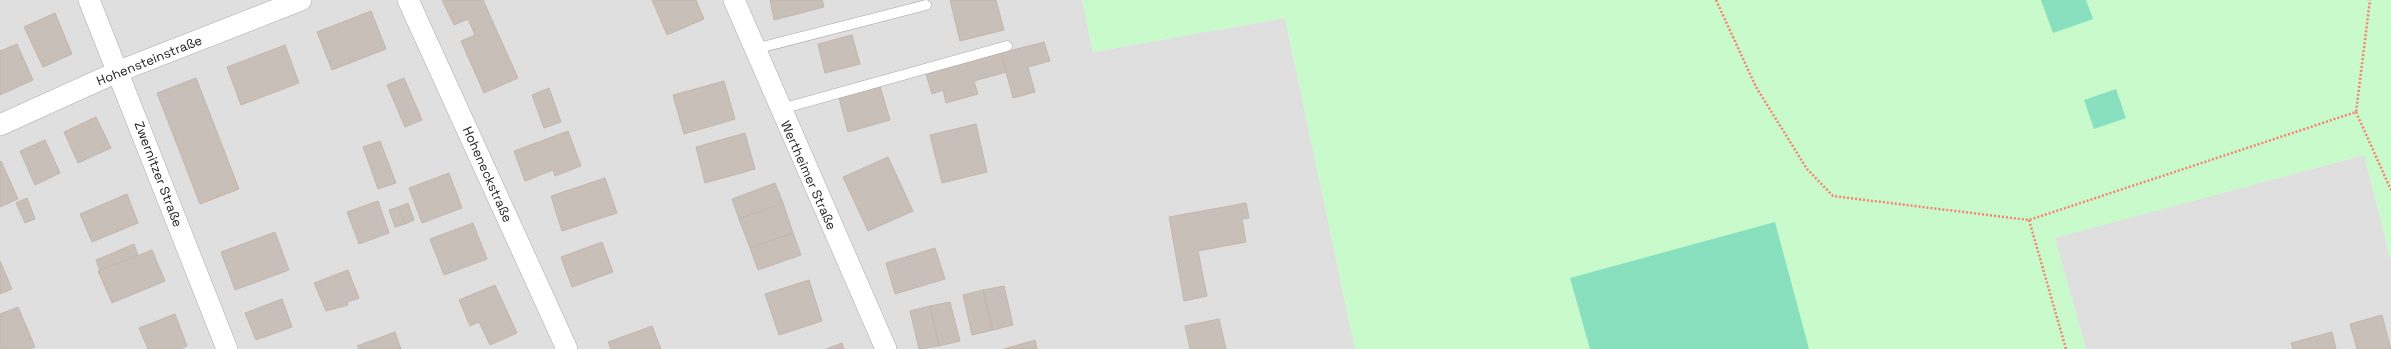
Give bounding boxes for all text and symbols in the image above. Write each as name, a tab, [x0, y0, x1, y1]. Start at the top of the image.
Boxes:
street label: Hohensteinstraße	[94, 32, 204, 89]
street label: Wertheimer Straße	[777, 118, 840, 232]
street label: Zwernitzer Straße	[131, 119, 187, 229]
street label: Hoheneckstraße	[459, 124, 516, 225]

